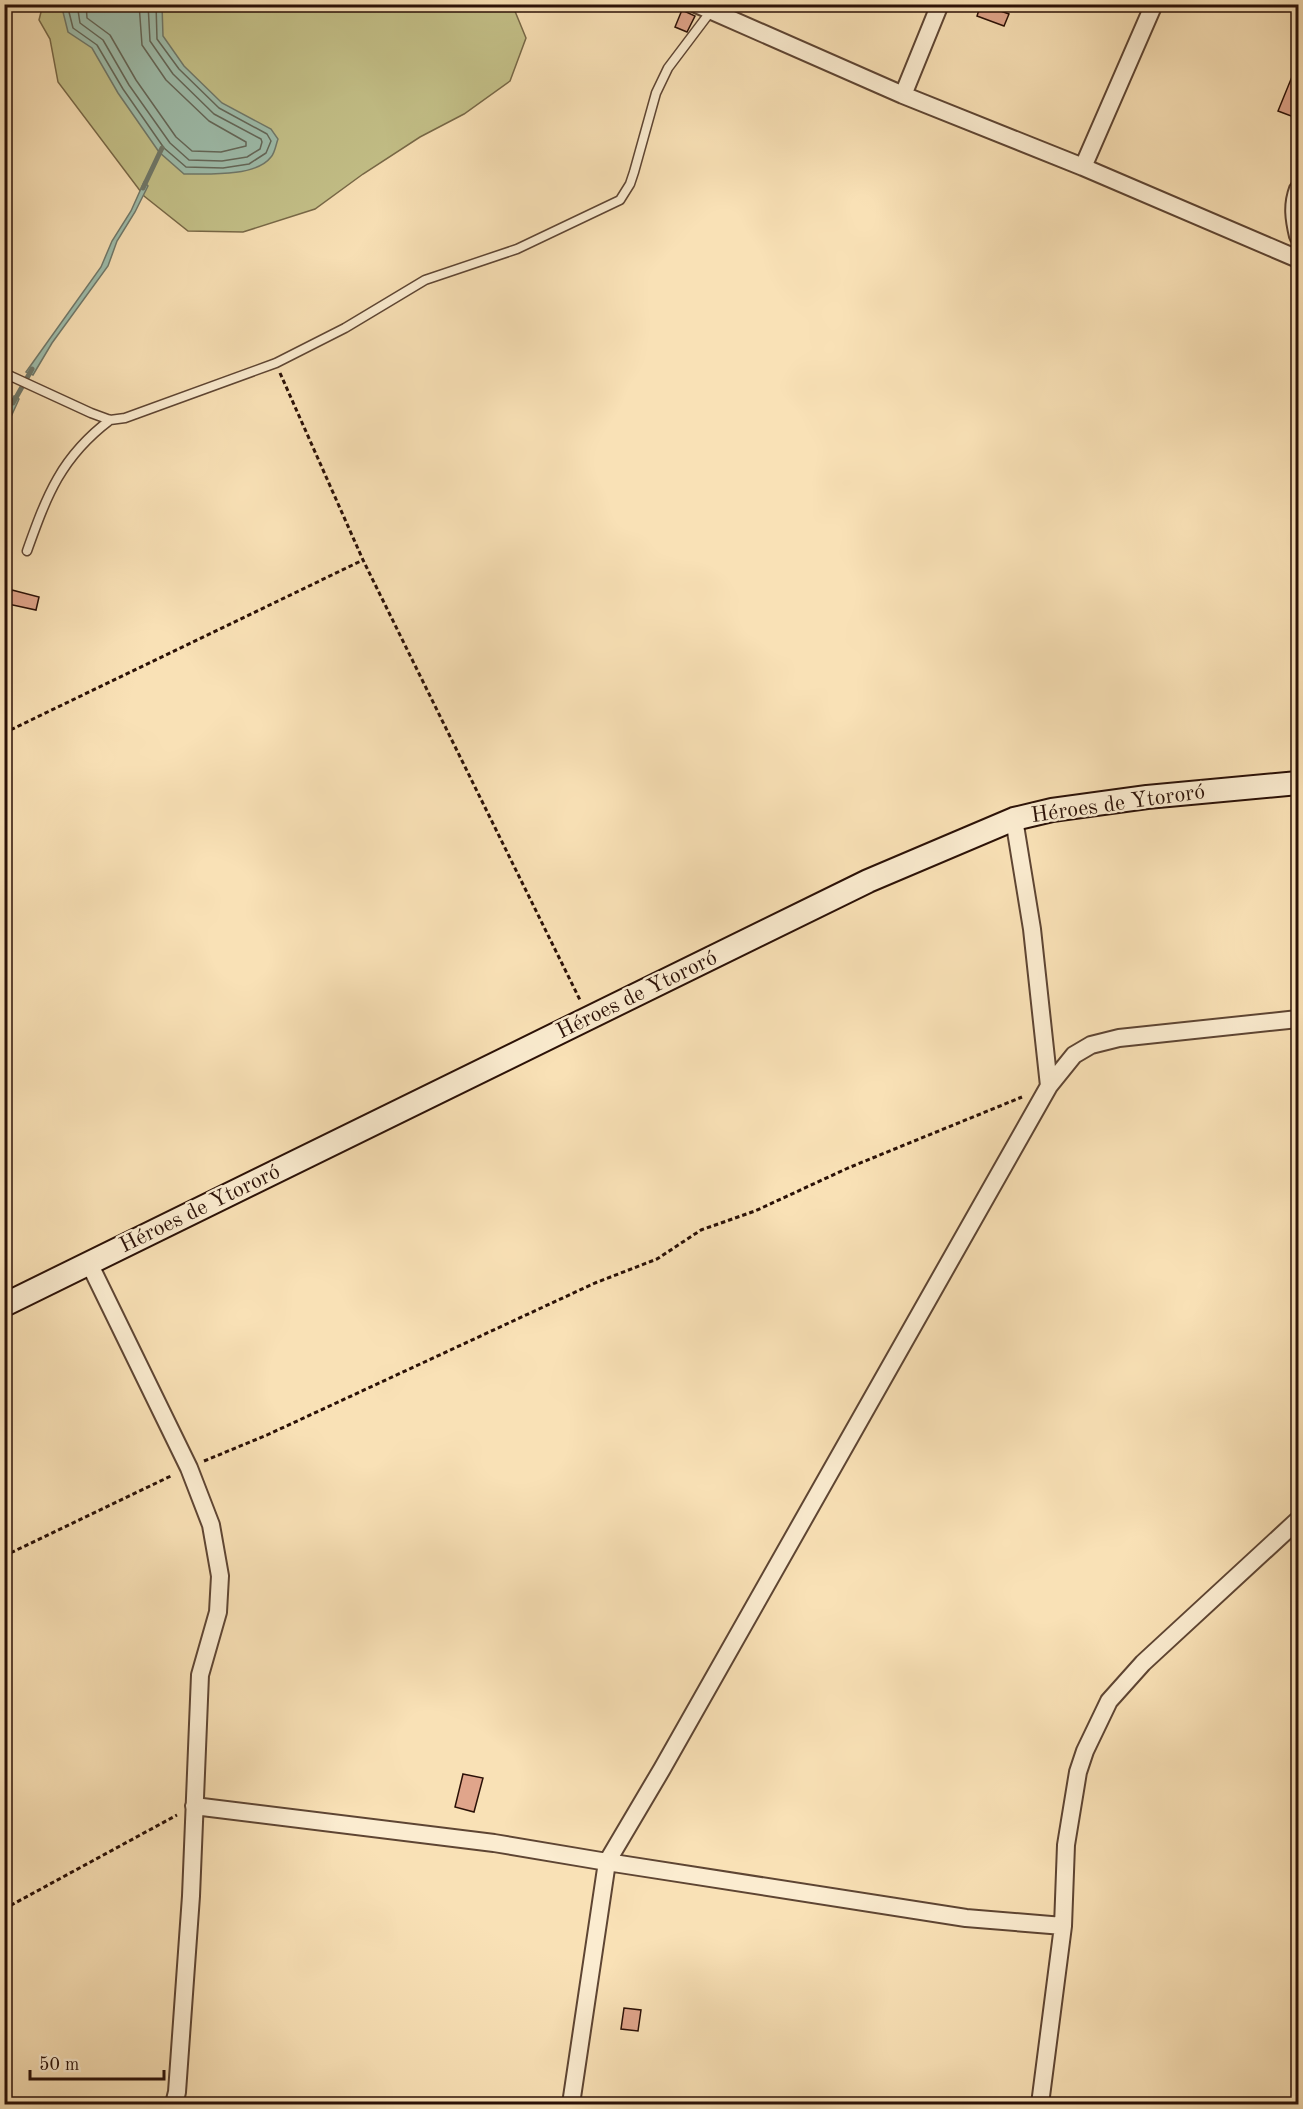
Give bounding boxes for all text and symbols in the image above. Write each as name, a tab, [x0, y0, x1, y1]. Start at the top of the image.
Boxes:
street label: Héroes de Ytororó	[1030, 781, 1206, 827]
street label: Héroes de Ytororó	[553, 947, 721, 1043]
street label: Héroes de Ytororó	[116, 1161, 284, 1257]
scale bar	[30, 2043, 164, 2081]
text: 50 m	[39, 2056, 79, 2074]

